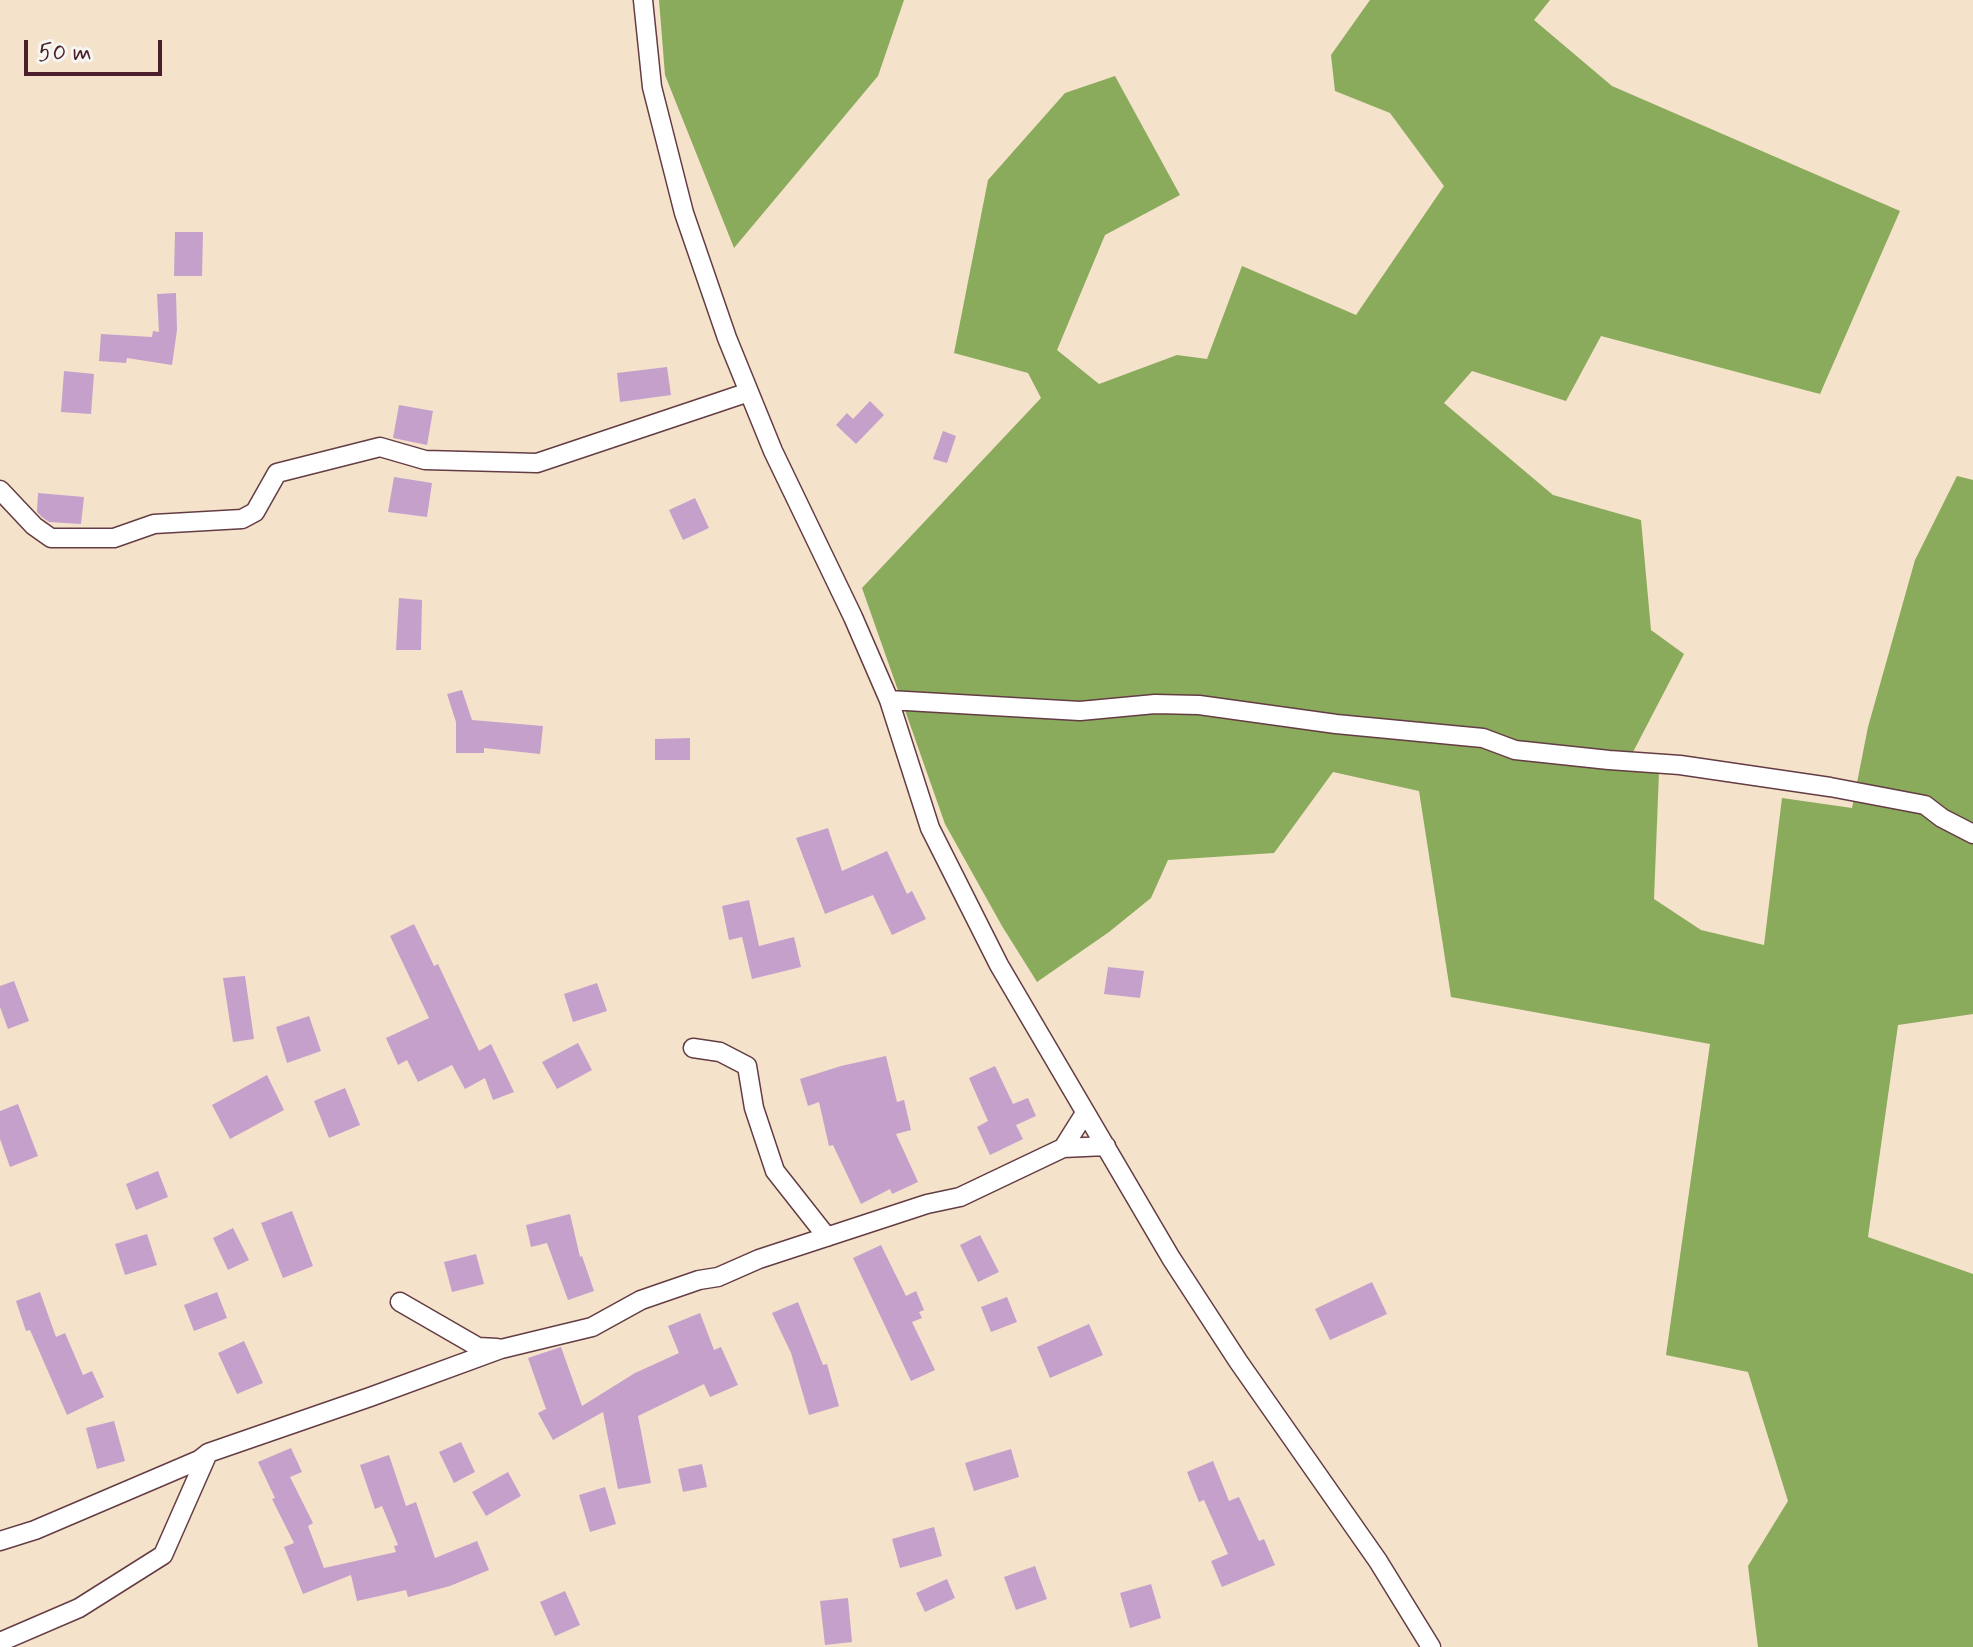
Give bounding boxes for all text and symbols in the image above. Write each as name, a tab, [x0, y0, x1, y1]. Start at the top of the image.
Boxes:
scale bar	[28, 24, 166, 74]
text: 50 m	[38, 38, 92, 69]

